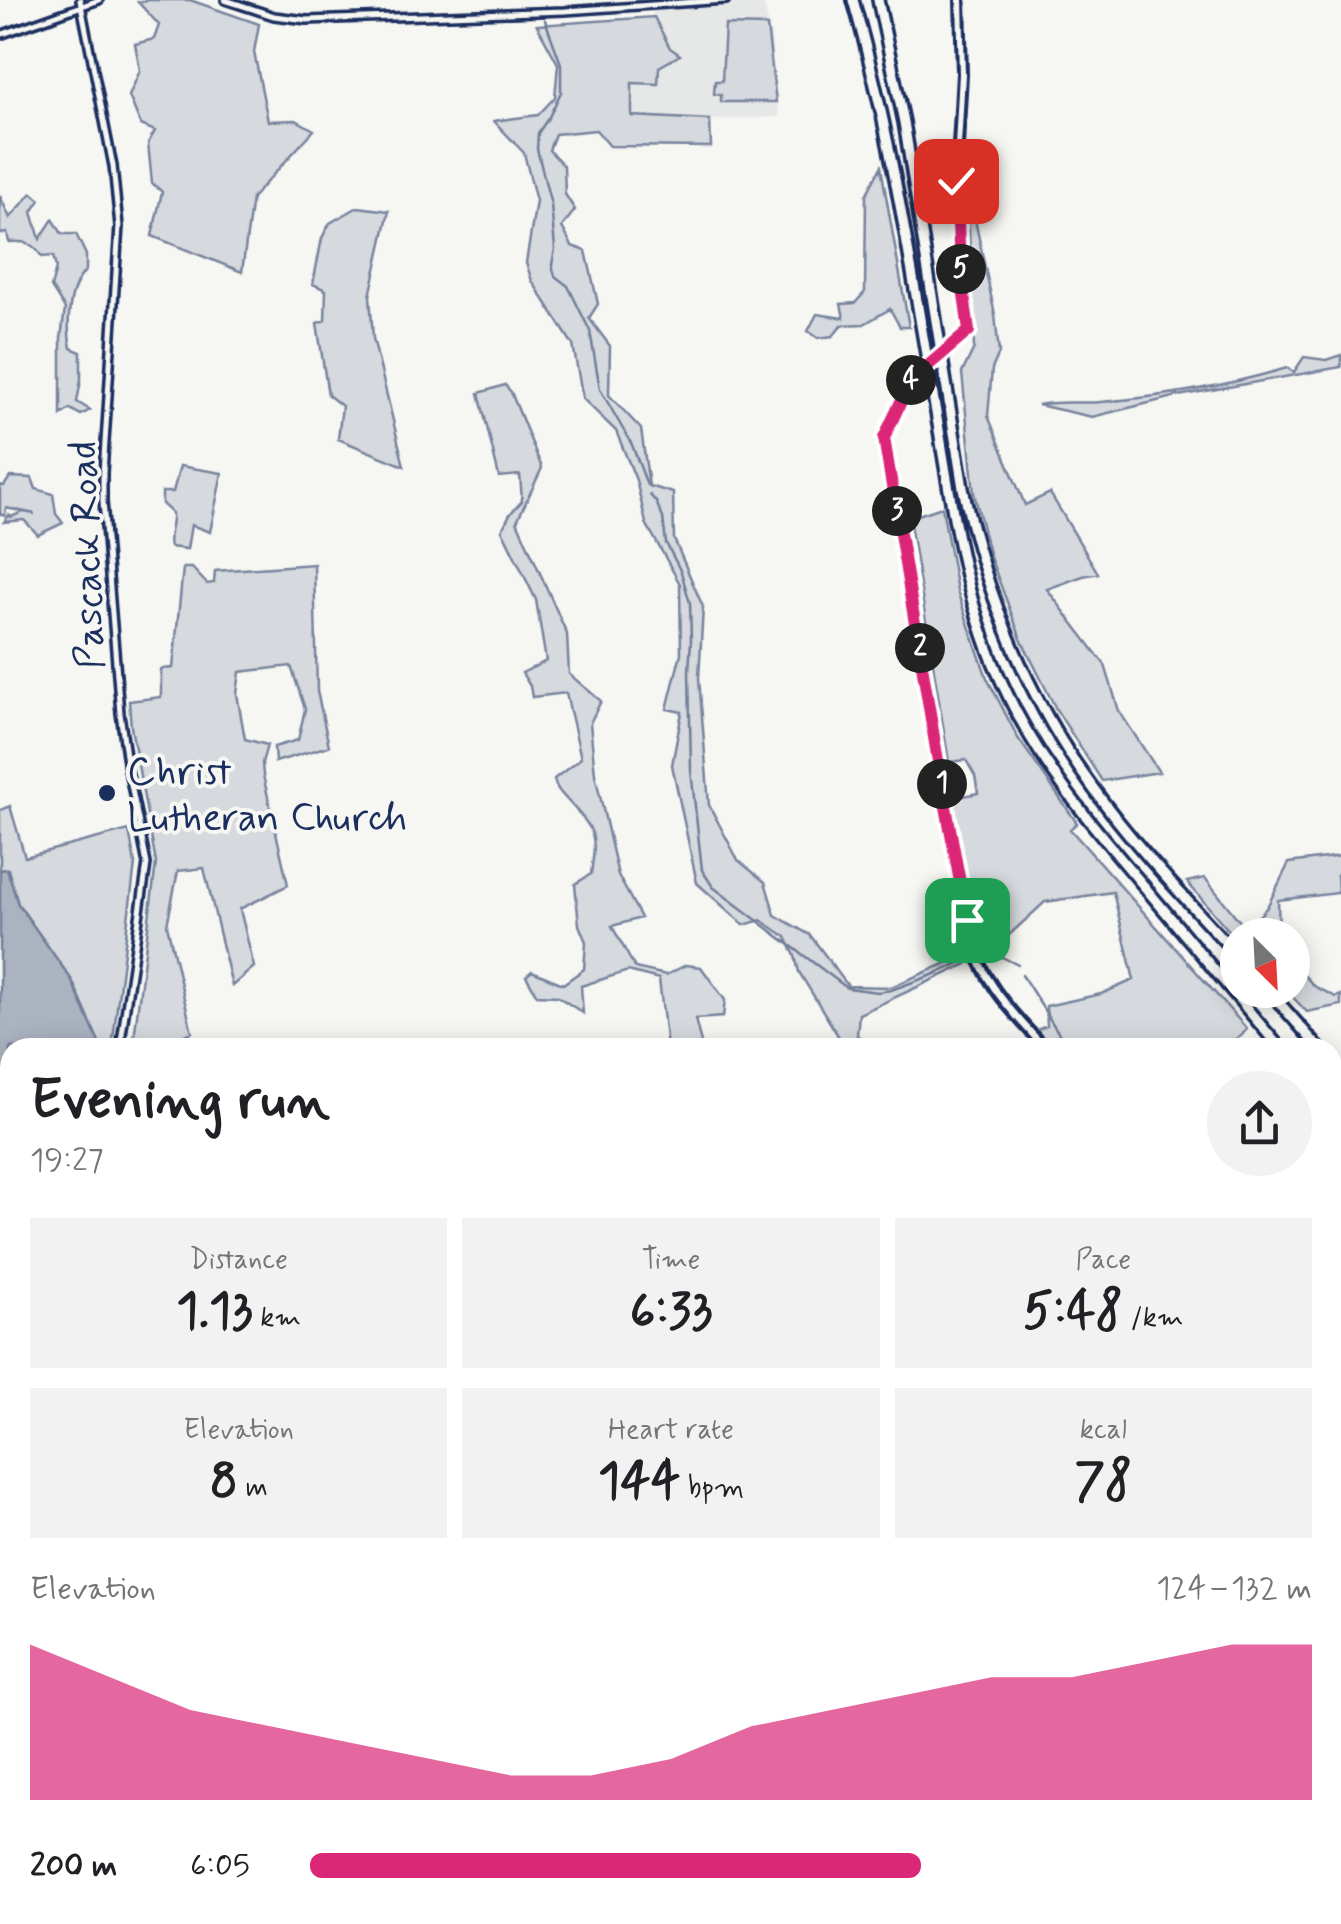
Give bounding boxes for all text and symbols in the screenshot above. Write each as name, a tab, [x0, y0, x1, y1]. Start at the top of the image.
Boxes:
pin	[914, 139, 999, 224]
icon: check	[929, 154, 984, 209]
pin: 5	[936, 244, 986, 294]
text: 5	[953, 250, 969, 287]
pin: 4	[886, 355, 936, 405]
text: 4	[903, 361, 919, 398]
street label: Pascack Road	[58, 440, 118, 670]
pin: 3	[872, 486, 922, 536]
text: 3	[891, 492, 903, 529]
pin: 2	[895, 623, 945, 673]
text: 2	[913, 629, 927, 666]
place label: Christ Lutheran Church	[127, 747, 407, 845]
pin: 1	[917, 759, 967, 809]
text: 1	[936, 765, 948, 802]
marker: Christ Lutheran Church	[96, 782, 118, 804]
pin	[925, 878, 1010, 963]
icon: arrive	[940, 893, 995, 948]
north arrow	[1220, 918, 1310, 1008]
map controls	[1220, 918, 1310, 1008]
text: Evening run	[30, 1066, 330, 1138]
button: share	[1207, 1071, 1312, 1176]
text: 19:27	[30, 1140, 104, 1182]
text: Distance	[189, 1242, 288, 1279]
text: Time	[642, 1242, 700, 1279]
text: Pace	[1075, 1242, 1131, 1279]
text: 1.13	[176, 1279, 253, 1345]
text: 6:33	[630, 1279, 712, 1345]
text: 5:48	[1023, 1279, 1123, 1345]
text: km	[253, 1300, 301, 1337]
text: /km	[1123, 1300, 1184, 1337]
text: Elevation	[184, 1412, 294, 1449]
text: Heart rate	[608, 1412, 734, 1449]
text: kcal	[1080, 1412, 1127, 1449]
text: 8	[210, 1449, 238, 1515]
text: 144	[598, 1449, 680, 1515]
text: 78	[1074, 1449, 1132, 1515]
text: m	[238, 1470, 268, 1507]
text: bpm	[680, 1470, 744, 1507]
text: Elevation	[30, 1568, 156, 1610]
text: 124–132 m	[1156, 1568, 1312, 1610]
text: 200 m	[30, 1845, 117, 1887]
text: 6:05	[190, 1845, 250, 1887]

